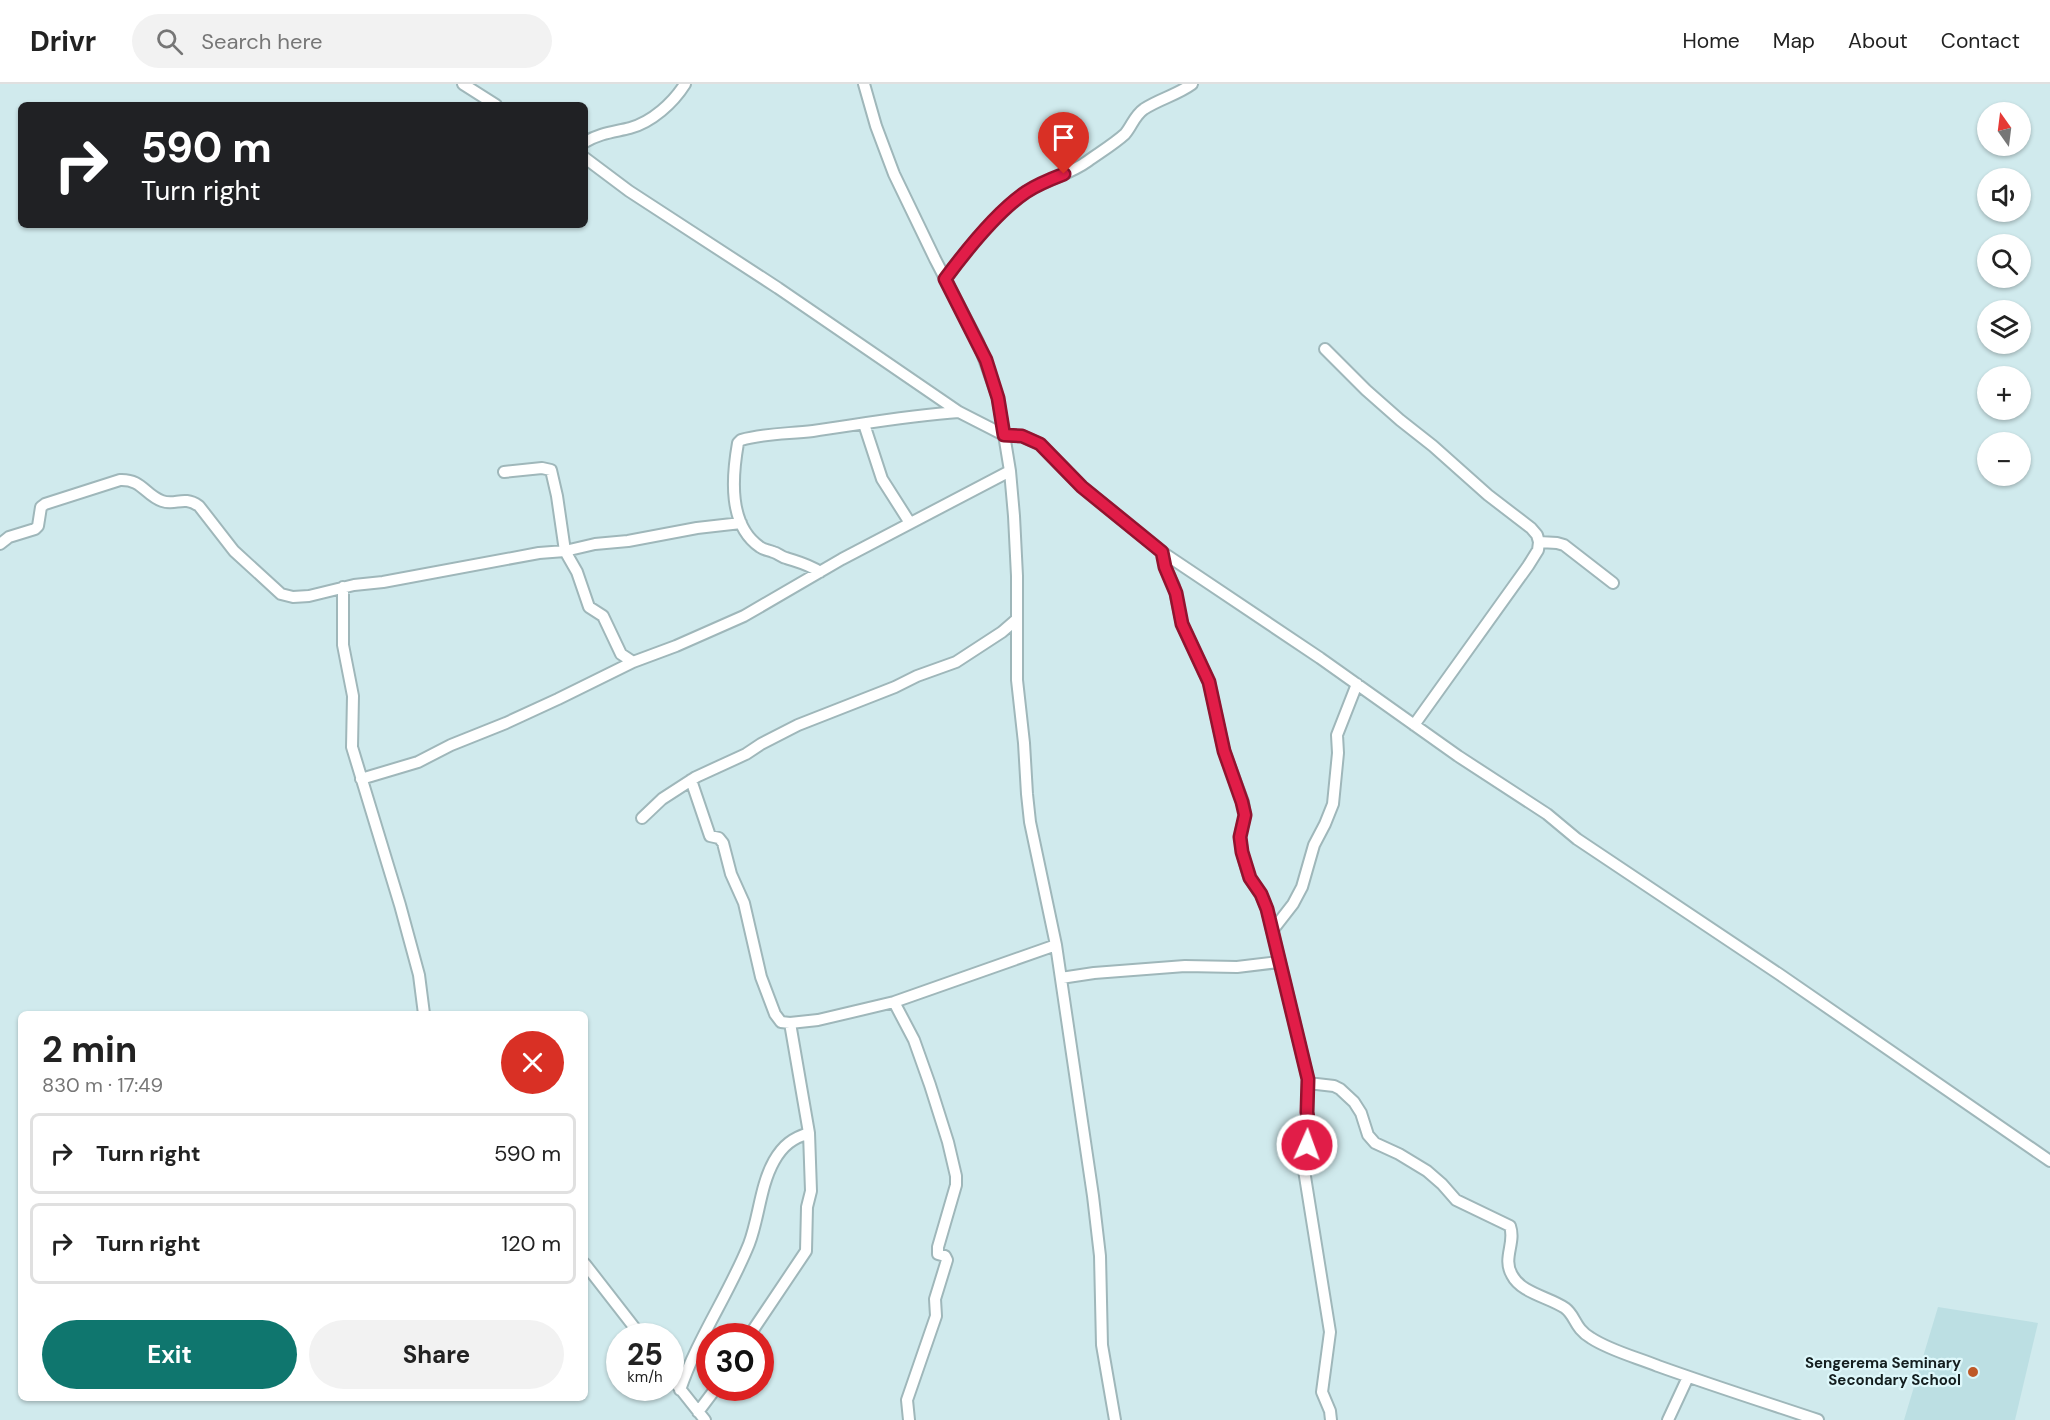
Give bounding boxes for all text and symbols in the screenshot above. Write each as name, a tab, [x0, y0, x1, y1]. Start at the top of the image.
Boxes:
search box	[132, 14, 552, 68]
text: Drivr	[30, 23, 96, 60]
icon: search	[153, 25, 186, 58]
text: Search here	[201, 27, 323, 56]
text: Home	[1682, 27, 1740, 55]
text: Map	[1773, 27, 1815, 55]
text: About	[1848, 27, 1908, 55]
text: Contact	[1941, 27, 2020, 55]
north arrow	[1977, 102, 2031, 156]
map controls	[1977, 102, 2031, 486]
pin	[1038, 112, 1089, 174]
text: 590 m	[141, 120, 272, 175]
icon: arrive	[1047, 121, 1080, 154]
icon: right	[42, 126, 120, 204]
button: sound	[1977, 168, 2031, 222]
text: Turn right	[141, 173, 261, 208]
button: search	[1977, 234, 2031, 288]
button: layers	[1977, 300, 2031, 354]
button: +	[1977, 366, 2031, 420]
button: −	[1977, 432, 2031, 486]
text: 2 min	[42, 1026, 137, 1073]
button: close	[501, 1031, 564, 1094]
text: 830 m · 17:49	[42, 1072, 163, 1098]
position arrow	[1275, 1113, 1339, 1177]
icon: right	[45, 1137, 78, 1170]
text: Turn right	[96, 1139, 201, 1168]
text: 590 m	[494, 1139, 561, 1168]
icon: right	[45, 1227, 78, 1260]
text: Turn right	[96, 1229, 201, 1258]
text: 120 m	[501, 1229, 561, 1258]
button: Exit	[42, 1320, 297, 1389]
button: Share	[309, 1320, 564, 1389]
speed limit sign: 30	[696, 1323, 774, 1401]
text: 25	[627, 1335, 663, 1374]
place label: Sengerema Seminary Secondary School	[1805, 1353, 1961, 1390]
marker: Sengerema Seminary Secondary School	[1966, 1365, 1980, 1379]
text: km/h	[627, 1367, 663, 1387]

